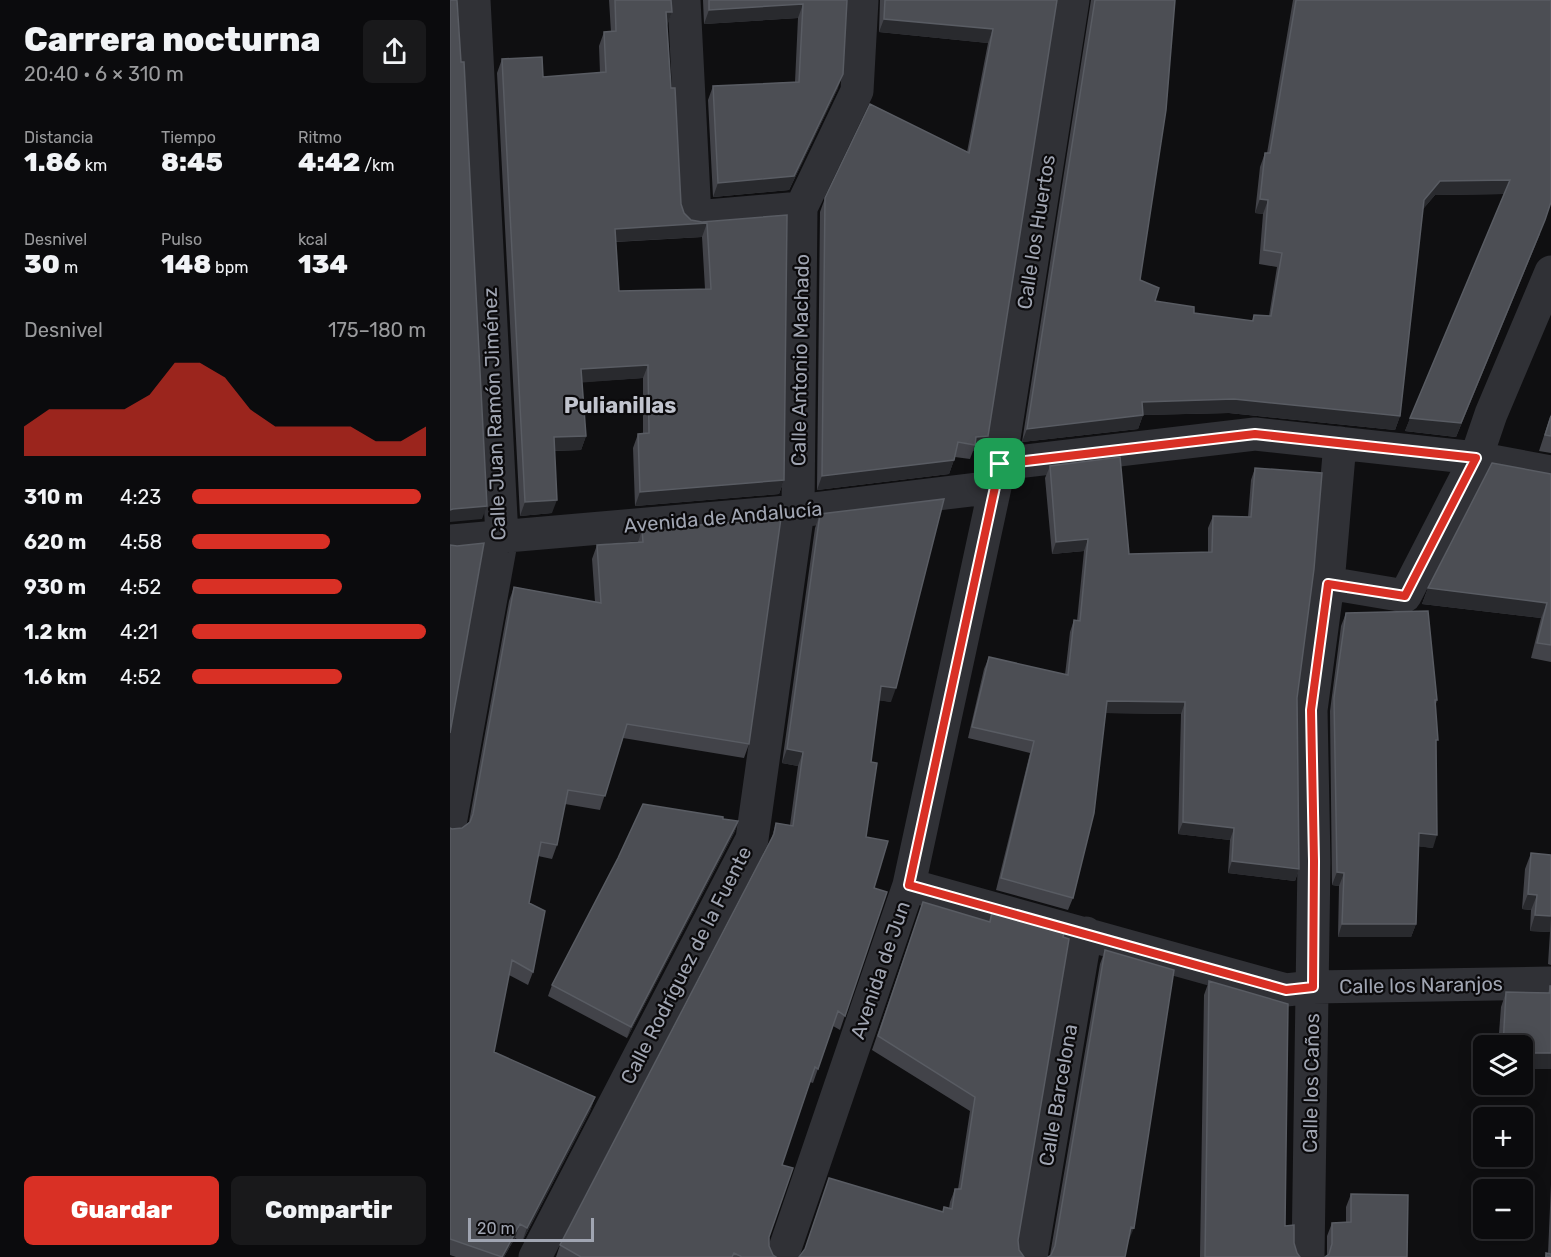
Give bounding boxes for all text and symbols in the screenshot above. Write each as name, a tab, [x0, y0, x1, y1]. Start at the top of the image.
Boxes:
text: Carrera nocturna	[24, 20, 320, 59]
button: share	[363, 20, 426, 83]
text: 20:40 · 6 × 310 m	[24, 62, 184, 86]
text: Distancia	[24, 128, 93, 147]
text: Tiempo	[161, 128, 216, 147]
text: Ritmo	[298, 128, 342, 147]
text: 1.86	[24, 147, 81, 178]
text: 8:45	[161, 147, 223, 178]
text: 4:42	[298, 147, 360, 178]
street label: Calle los Huertos	[1012, 153, 1060, 311]
text: km	[81, 156, 107, 175]
text: /km	[360, 156, 395, 175]
text: Desnivel	[24, 230, 87, 249]
text: Pulso	[161, 230, 202, 249]
text: kcal	[298, 230, 327, 249]
text: 30	[24, 249, 60, 280]
text: 148	[161, 249, 211, 280]
text: 134	[298, 249, 348, 280]
street label: Calle Antonio Machado	[786, 254, 814, 466]
text: m	[60, 258, 78, 277]
text: bpm	[211, 258, 248, 277]
street label: Calle Juan Ramón Jiménez	[478, 287, 510, 541]
text: Desnivel	[24, 318, 103, 342]
text: 175–180 m	[328, 318, 426, 342]
district label: Pulianillas	[564, 392, 676, 419]
pin	[974, 438, 1025, 489]
icon: arrive	[983, 447, 1016, 480]
text: 310 m	[24, 485, 83, 509]
text: 4:23	[120, 485, 161, 509]
street label: Avenida de Andalucía	[623, 496, 823, 538]
text: 620 m	[24, 530, 86, 554]
text: 4:58	[120, 530, 162, 554]
text: 930 m	[24, 575, 86, 599]
text: 4:52	[120, 575, 161, 599]
text: 1.2 km	[24, 620, 87, 644]
text: 4:21	[120, 620, 158, 644]
text: 1.6 km	[24, 665, 87, 689]
text: 4:52	[120, 665, 161, 689]
street label: Calle Rodríguez de la Fuente	[615, 842, 757, 1088]
street label: Avenida de Jun	[845, 898, 915, 1042]
street label: Calle los Naranjos	[1339, 972, 1503, 998]
street label: Calle los Caños	[1298, 1013, 1324, 1153]
street label: Calle Barcelona	[1034, 1022, 1082, 1168]
map controls	[1473, 1035, 1533, 1239]
button: layers	[1473, 1035, 1533, 1095]
button: +	[1473, 1107, 1533, 1167]
button: Guardar	[24, 1176, 219, 1245]
button: Compartir	[231, 1176, 426, 1245]
button: −	[1473, 1179, 1533, 1239]
scale bar	[468, 1215, 594, 1242]
text: 20 m	[477, 1219, 515, 1238]

